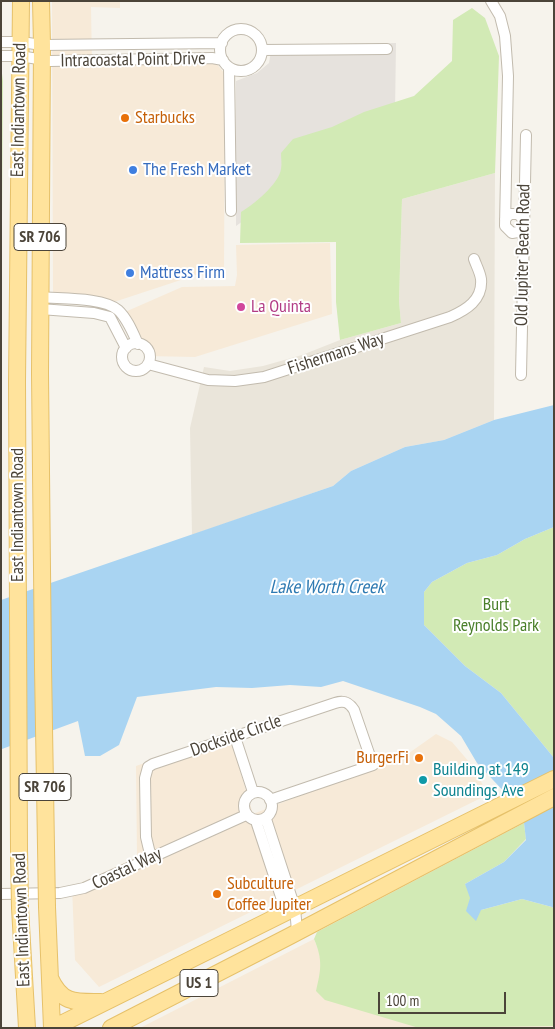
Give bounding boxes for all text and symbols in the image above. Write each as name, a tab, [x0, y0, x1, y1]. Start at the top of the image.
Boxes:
street label: East Indiantown Road	[7, 43, 31, 177]
street label: Intracoastal Point Drive	[60, 48, 206, 72]
place label: Starbucks	[135, 107, 195, 129]
marker: Starbucks	[119, 112, 131, 124]
place label: The Fresh Market	[143, 159, 251, 181]
marker: The Fresh Market	[127, 164, 139, 176]
street label: Old Jupiter Beach Road	[511, 184, 535, 326]
road number: SR 706	[14, 223, 66, 250]
place label: Mattress Firm	[140, 262, 225, 284]
marker: Mattress Firm	[124, 267, 136, 279]
place label: La Quinta	[251, 296, 311, 318]
marker: La Quinta	[235, 301, 247, 313]
street label: Fishermans Way	[285, 328, 387, 380]
street label: East Indiantown Road	[7, 448, 29, 582]
water label: Lake Worth Creek	[270, 577, 384, 599]
park label: Burt Reynolds Park	[453, 594, 539, 636]
street label: Dockside Circle	[188, 710, 284, 762]
place label: BurgerFi	[356, 747, 409, 769]
marker: BurgerFi	[413, 752, 425, 764]
place label: Building at 149 Soundings Ave	[433, 759, 529, 802]
road number: SR 706	[19, 774, 71, 800]
marker: Building at 149 Soundings Ave	[417, 774, 429, 786]
street label: Coastal Way	[89, 843, 165, 895]
street label: East Indiantown Road	[9, 853, 35, 987]
place label: Subculture Coffee Jupiter	[227, 873, 311, 916]
marker: Subculture Coffee Jupiter	[211, 888, 223, 900]
road number: US 1	[180, 970, 218, 996]
scale bar	[380, 982, 508, 1014]
text: 100 m	[386, 991, 419, 1010]

